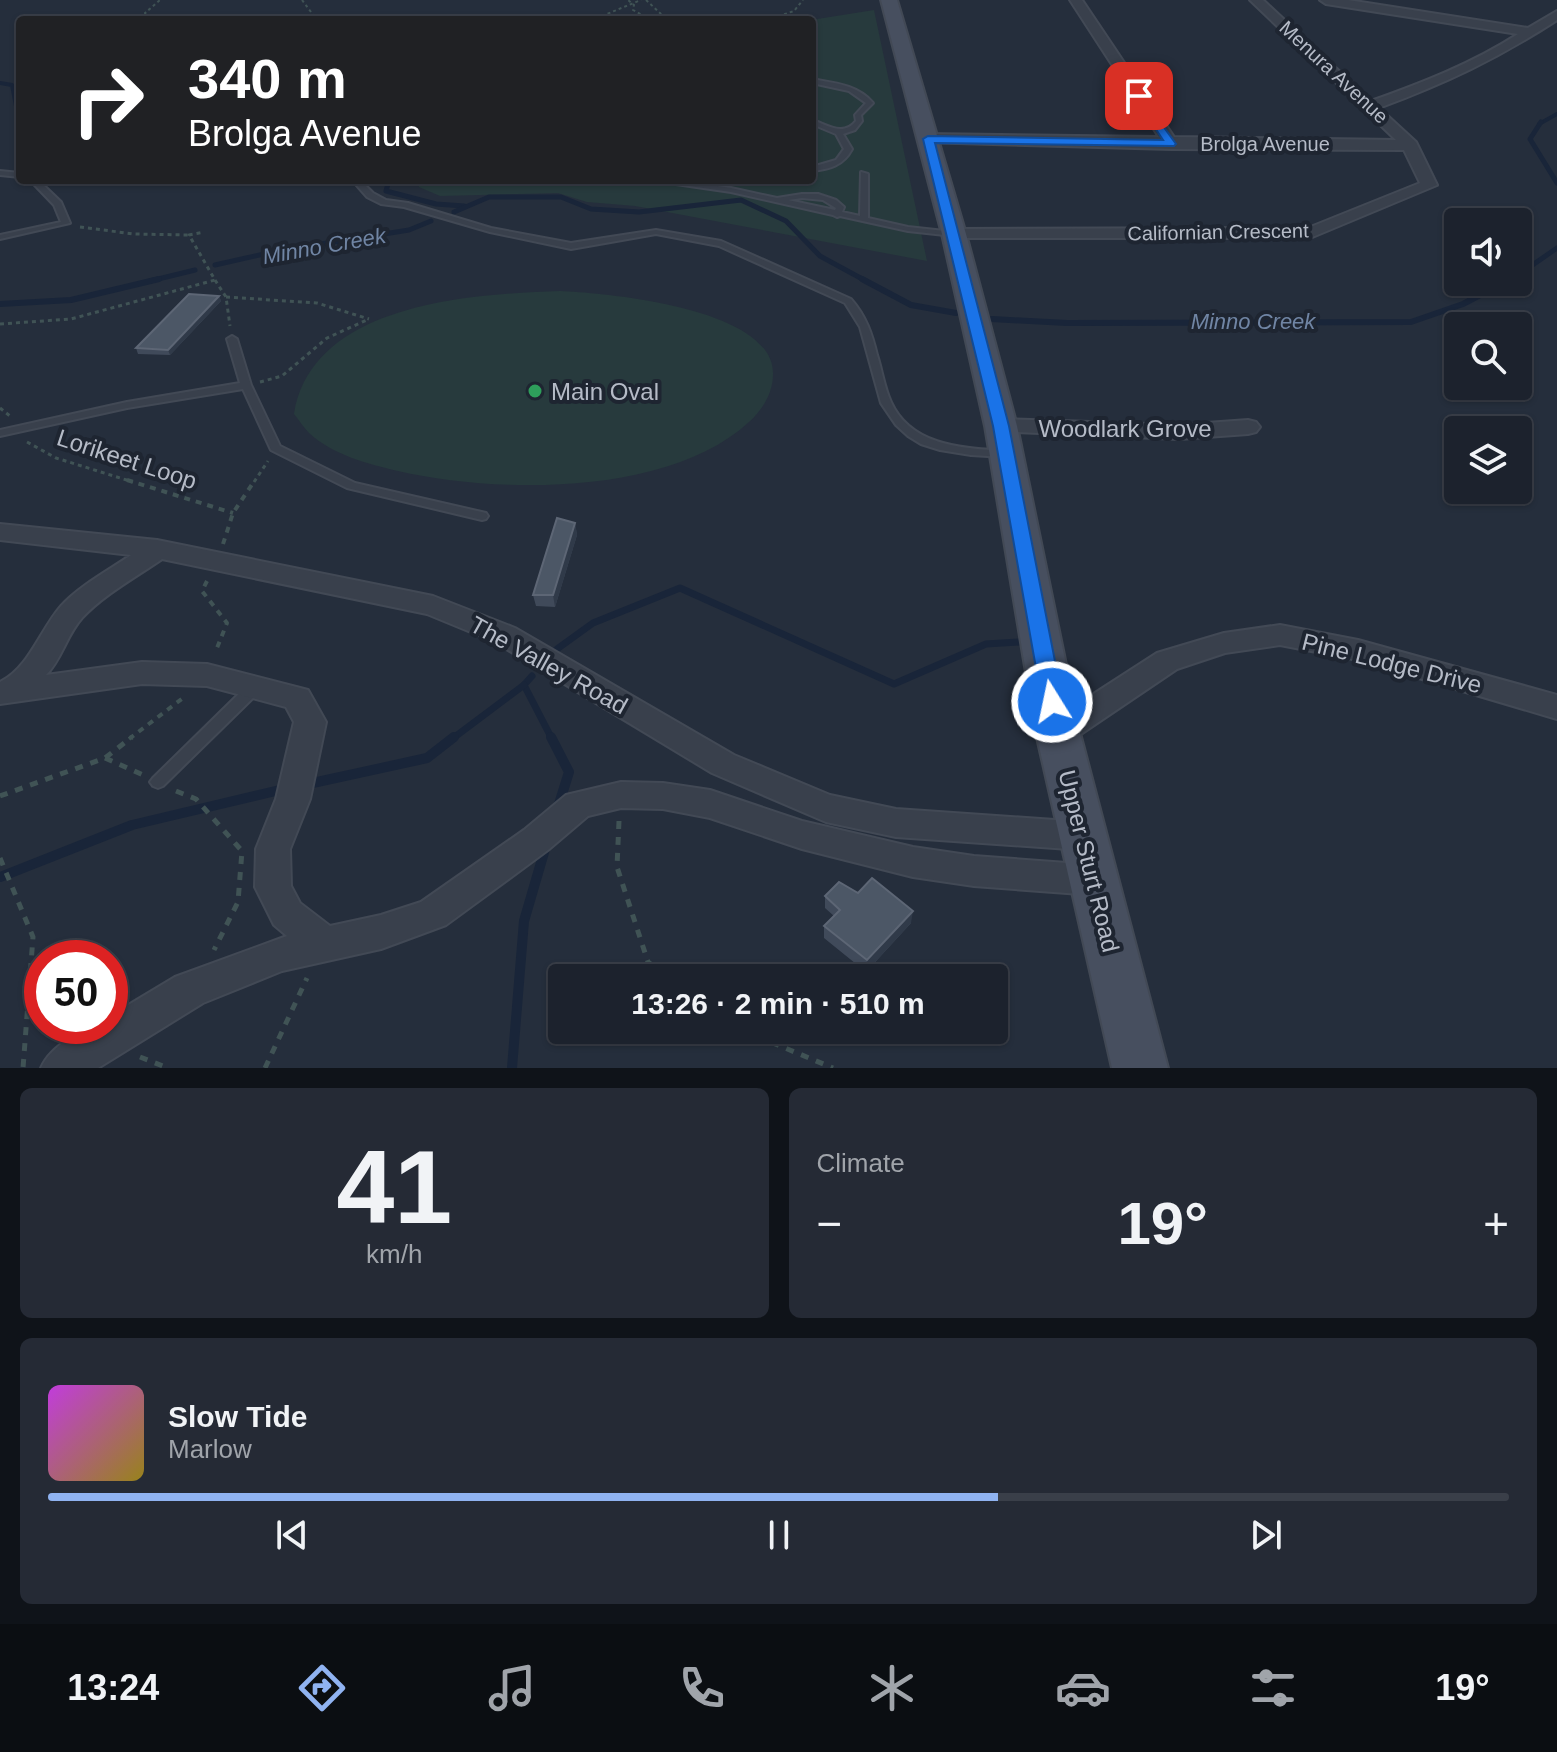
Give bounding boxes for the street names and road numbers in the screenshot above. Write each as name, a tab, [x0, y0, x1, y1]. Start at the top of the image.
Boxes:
street label: Menura Avenue	[1275, 16, 1393, 128]
street label: Brolga Avenue	[1200, 133, 1330, 155]
street label: Californian Crescent	[1127, 219, 1309, 245]
street label: Woodlark Grove	[1039, 415, 1211, 442]
street label: Lorikeet Loop	[54, 424, 200, 494]
street label: The Valley Road	[466, 611, 632, 719]
street label: Pine Lodge Drive	[1299, 628, 1485, 698]
street label: Upper Sturt Road	[1053, 767, 1125, 955]

